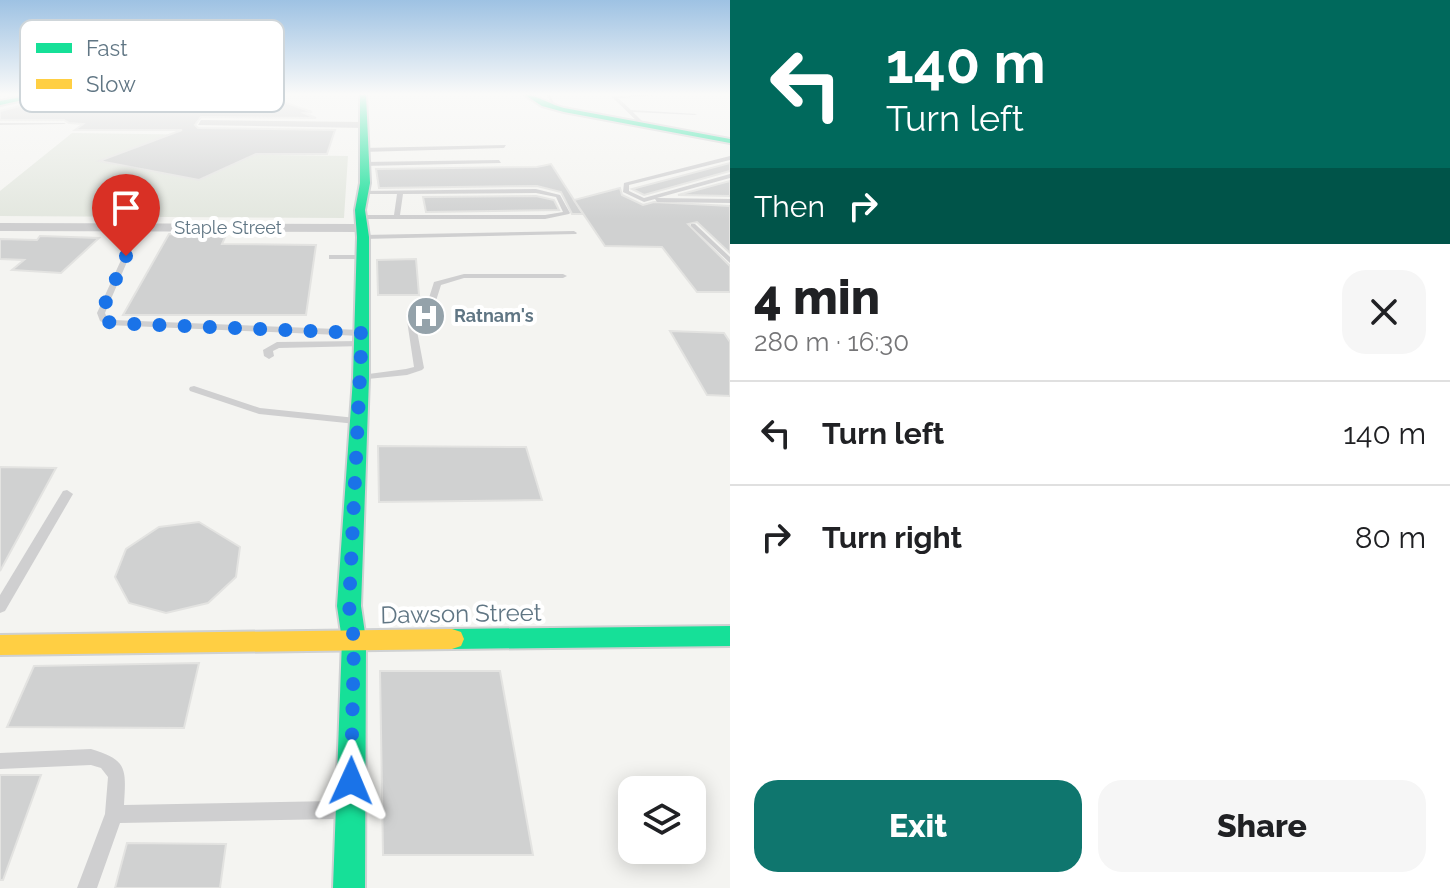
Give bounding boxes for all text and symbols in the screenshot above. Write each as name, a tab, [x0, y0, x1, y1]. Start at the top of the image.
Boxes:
legend	[20, 20, 284, 112]
text: 140 m	[886, 30, 1046, 96]
icon: left	[754, 32, 858, 136]
text: Fast	[86, 35, 128, 61]
text: Slow	[86, 71, 136, 97]
text: Turn left	[886, 97, 1024, 139]
pin	[92, 174, 160, 256]
icon: right	[841, 184, 885, 228]
icon: arrive	[104, 186, 148, 230]
text: Then	[754, 189, 825, 224]
street label: Staple Street	[174, 217, 282, 238]
text: 4 min	[754, 269, 880, 325]
button: close	[1342, 270, 1426, 354]
hospital icon: Ratnam's	[405, 295, 447, 337]
place label: Ratnam's	[454, 305, 534, 326]
text: 280 m · 16:30	[754, 327, 909, 357]
icon: left	[754, 411, 798, 455]
text: Turn left	[822, 416, 944, 451]
text: 140 m	[1343, 416, 1426, 451]
icon: right	[754, 515, 798, 559]
text: Turn right	[822, 520, 962, 555]
text: 80 m	[1355, 520, 1426, 555]
street label: Dawson Street	[380, 598, 542, 629]
position arrow	[309, 739, 393, 823]
map controls	[618, 776, 706, 864]
button: layers	[618, 776, 706, 864]
button: Exit	[754, 780, 1082, 872]
button: Share	[1098, 780, 1426, 872]

